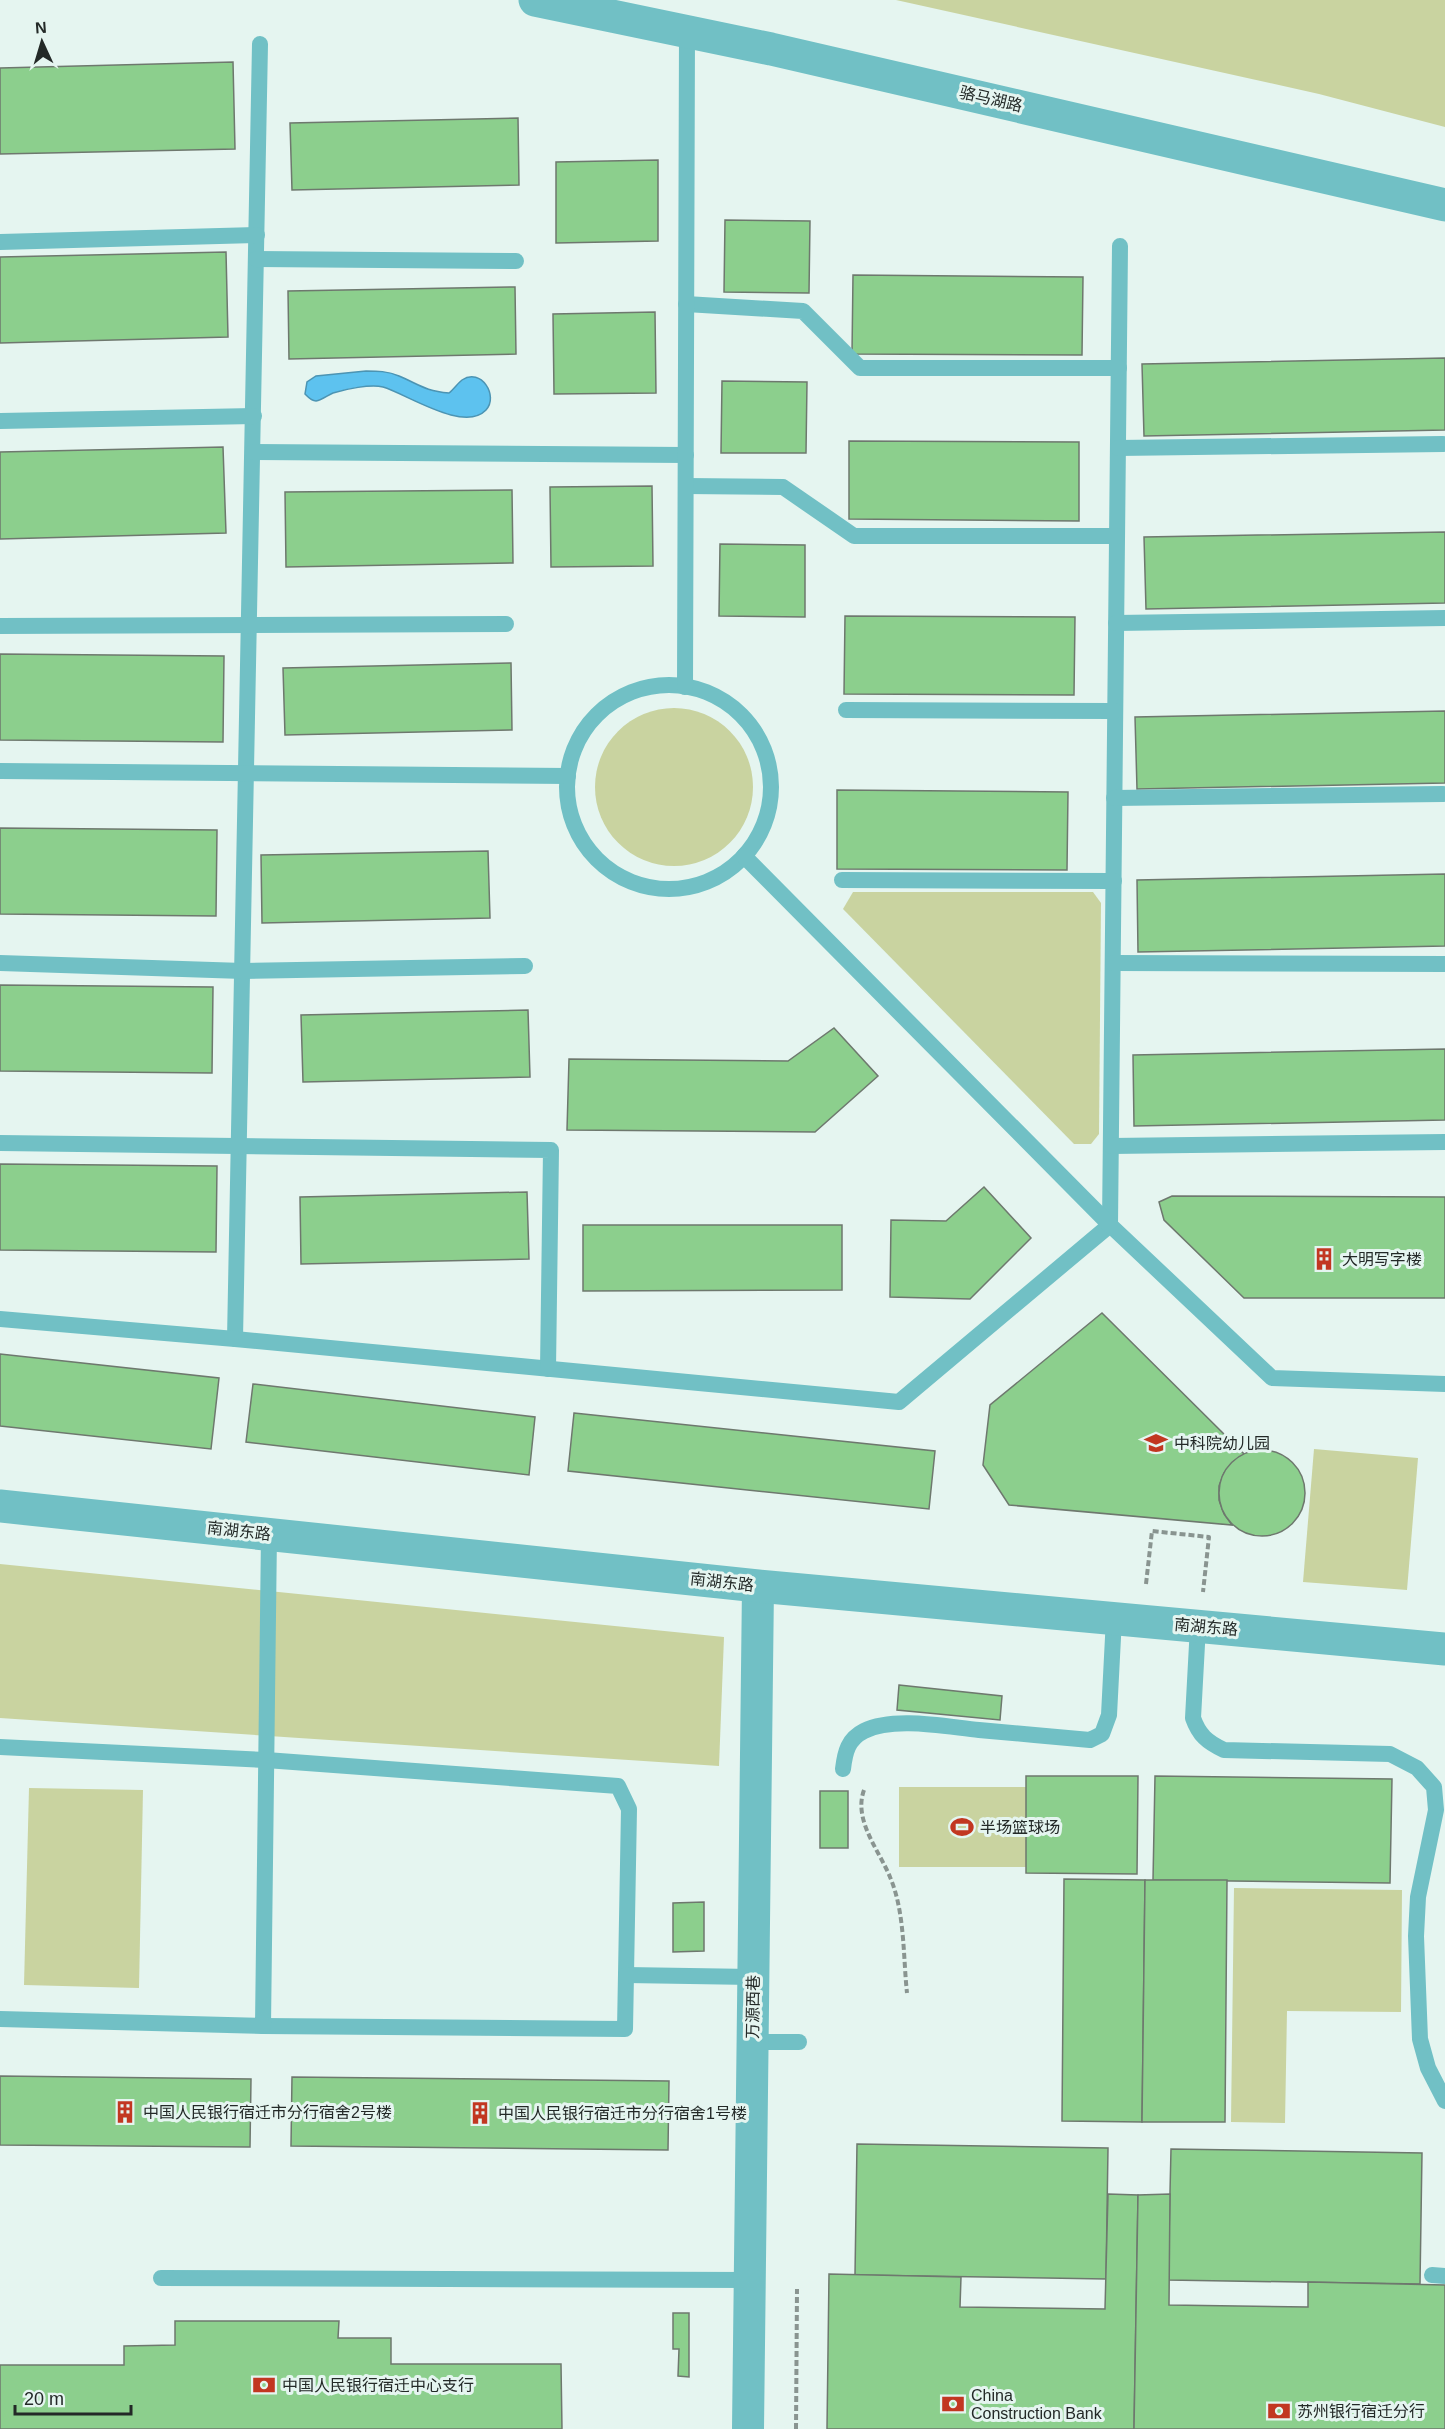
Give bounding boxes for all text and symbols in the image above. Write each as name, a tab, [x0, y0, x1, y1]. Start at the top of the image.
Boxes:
north arrow	[12, 12, 72, 72]
text: N	[35, 19, 47, 36]
street label: 骆马湖路	[958, 84, 1024, 114]
building icon: 大明写字楼	[1311, 1246, 1337, 1272]
place label: 大明写字楼	[1342, 1251, 1422, 1268]
school or university icon: 中科院幼儿园	[1143, 1430, 1169, 1456]
place label: 中科院幼儿园	[1174, 1435, 1270, 1452]
street label: 南湖东路	[206, 1519, 272, 1543]
street label: 南湖东路	[689, 1570, 755, 1594]
street label: 南湖东路	[1173, 1616, 1239, 1638]
sports icon: 半场篮球场	[949, 1814, 975, 1840]
place label: 半场篮球场	[980, 1819, 1060, 1836]
street label: 万源西巷	[744, 1975, 762, 2039]
building icon: 中国人民银行宿迁市分行宿舍2号楼	[112, 2099, 138, 2125]
building icon: 中国人民银行宿迁市分行宿舍1号楼	[467, 2100, 493, 2126]
place label: 中国人民银行宿迁市分行宿舍2号楼	[143, 2104, 392, 2121]
place label: 中国人民银行宿迁市分行宿舍1号楼	[498, 2105, 747, 2122]
bank icon: 中国人民银行宿迁中心支行	[251, 2372, 277, 2398]
place label: 中国人民银行宿迁中心支行	[282, 2377, 474, 2394]
scale bar	[15, 2378, 130, 2416]
place label: China Construction Bank	[971, 2387, 1103, 2422]
text: 20 m	[24, 2389, 64, 2409]
bank icon: China Construction Bank	[940, 2391, 966, 2417]
bank icon: 苏州银行宿迁分行	[1266, 2398, 1292, 2424]
place label: 苏州银行宿迁分行	[1297, 2403, 1425, 2420]

